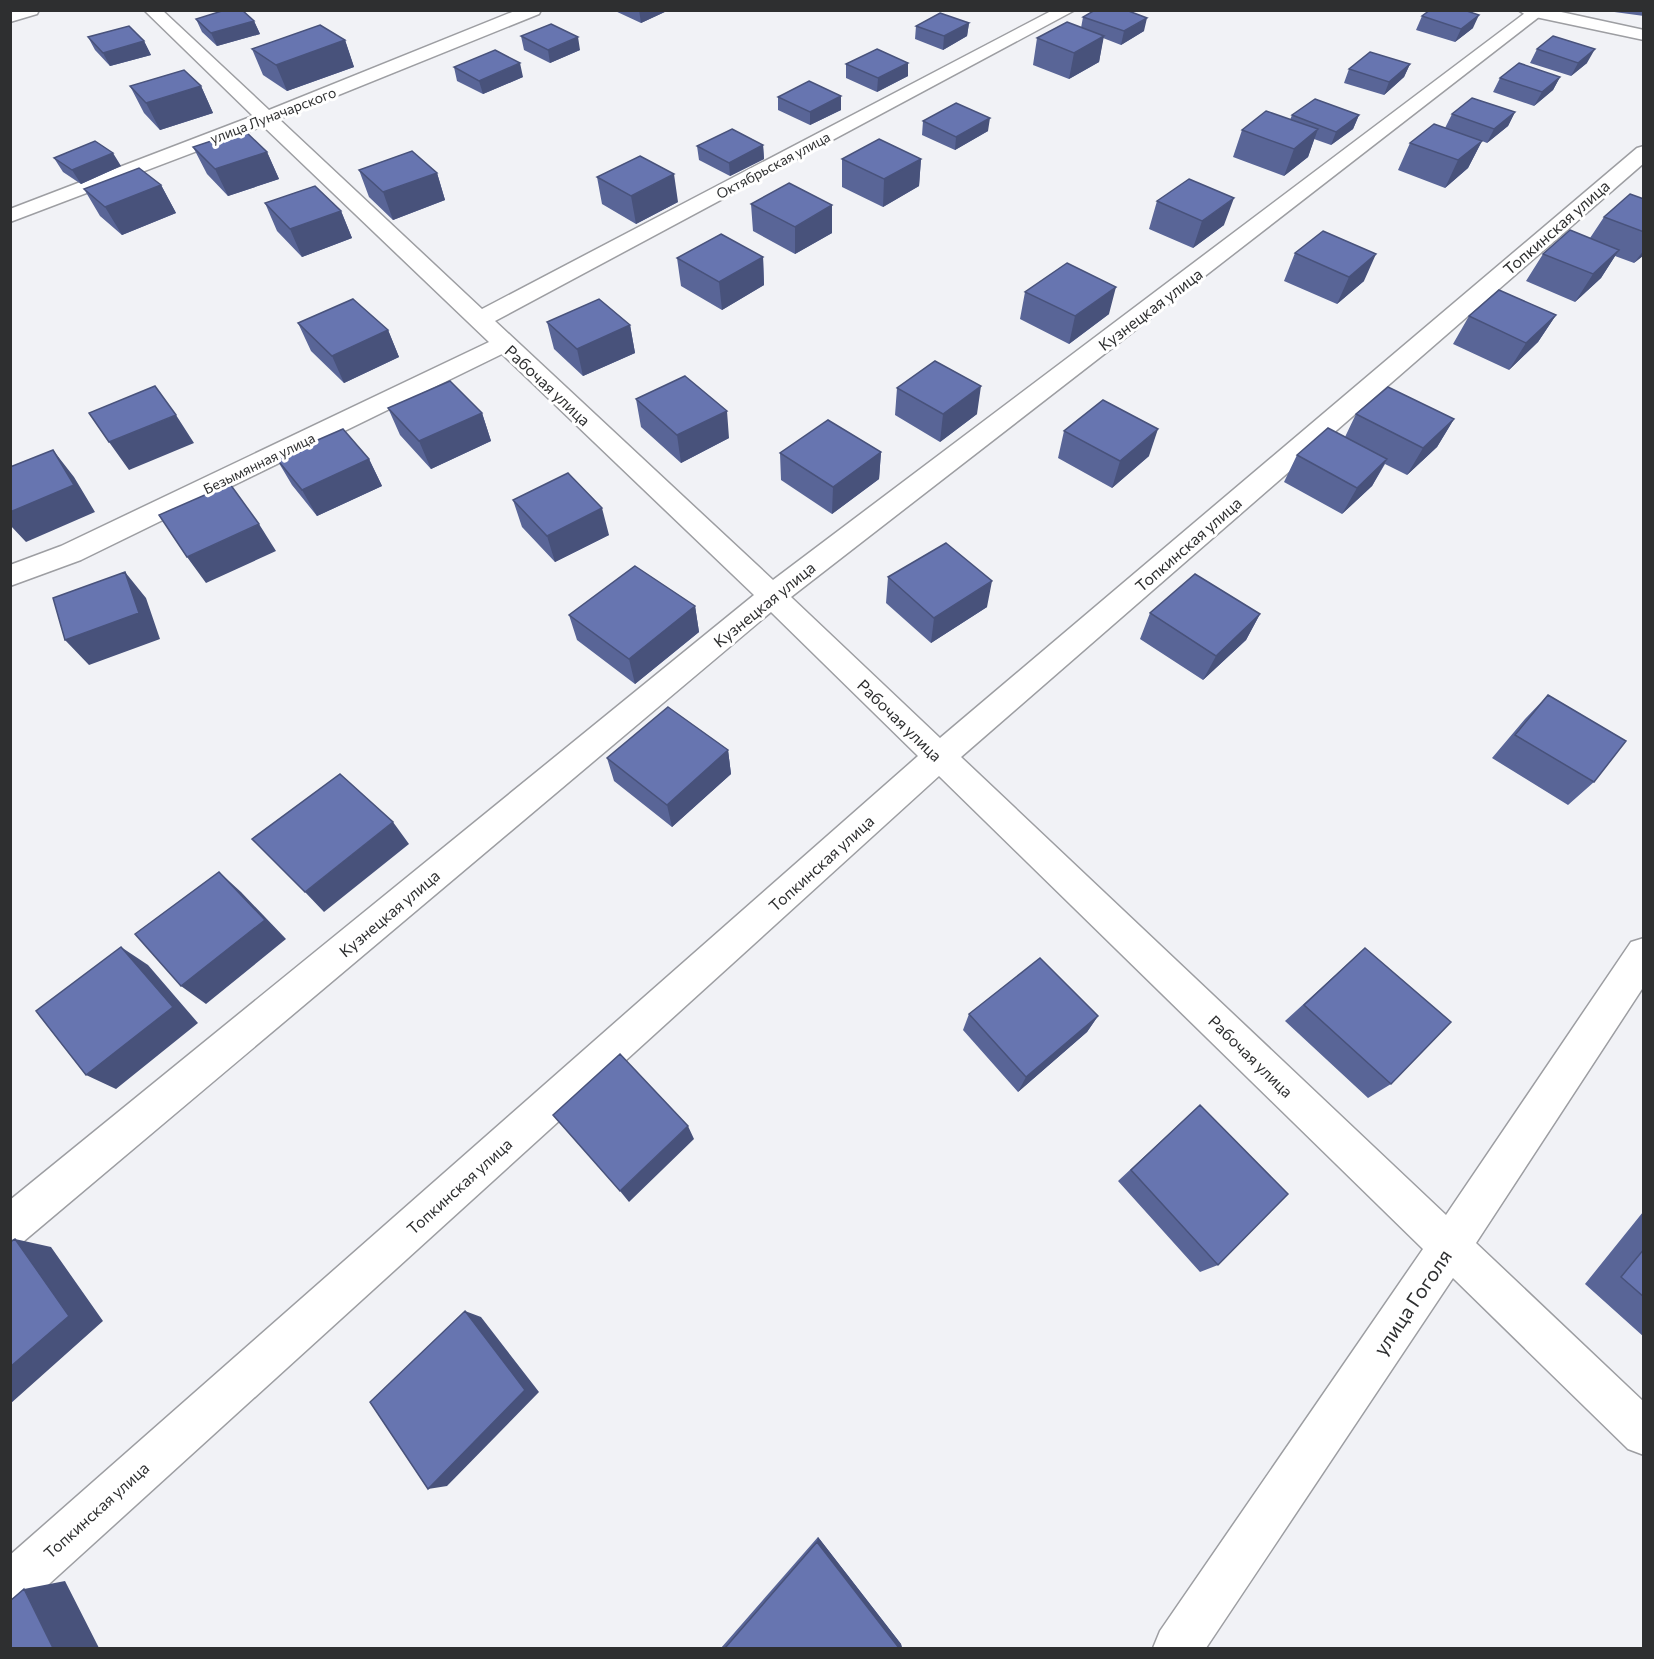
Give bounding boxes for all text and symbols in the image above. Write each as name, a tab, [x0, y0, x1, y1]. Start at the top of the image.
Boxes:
street label: улица Луначарского	[208, 83, 338, 147]
street label: Октябрьская улица	[713, 128, 833, 202]
street label: Топкинская улица	[1499, 176, 1613, 278]
street label: Кузнецкая улица	[1094, 264, 1206, 354]
street label: Рабочая улица	[501, 341, 595, 429]
street label: Безымянная улица	[200, 429, 318, 497]
street label: Топкинская улица	[1131, 493, 1245, 595]
street label: Кузнецкая улица	[709, 557, 819, 651]
street label: Рабочая улица	[854, 675, 946, 765]
street label: Топкинская улица	[765, 811, 877, 915]
street label: Кузнецкая улица	[335, 865, 443, 961]
street label: Рабочая улица	[1205, 1011, 1297, 1101]
street label: Топкинская улица	[403, 1134, 515, 1238]
street label: улица Гоголя	[1368, 1244, 1456, 1360]
street label: Топкинская улица	[40, 1458, 152, 1562]

